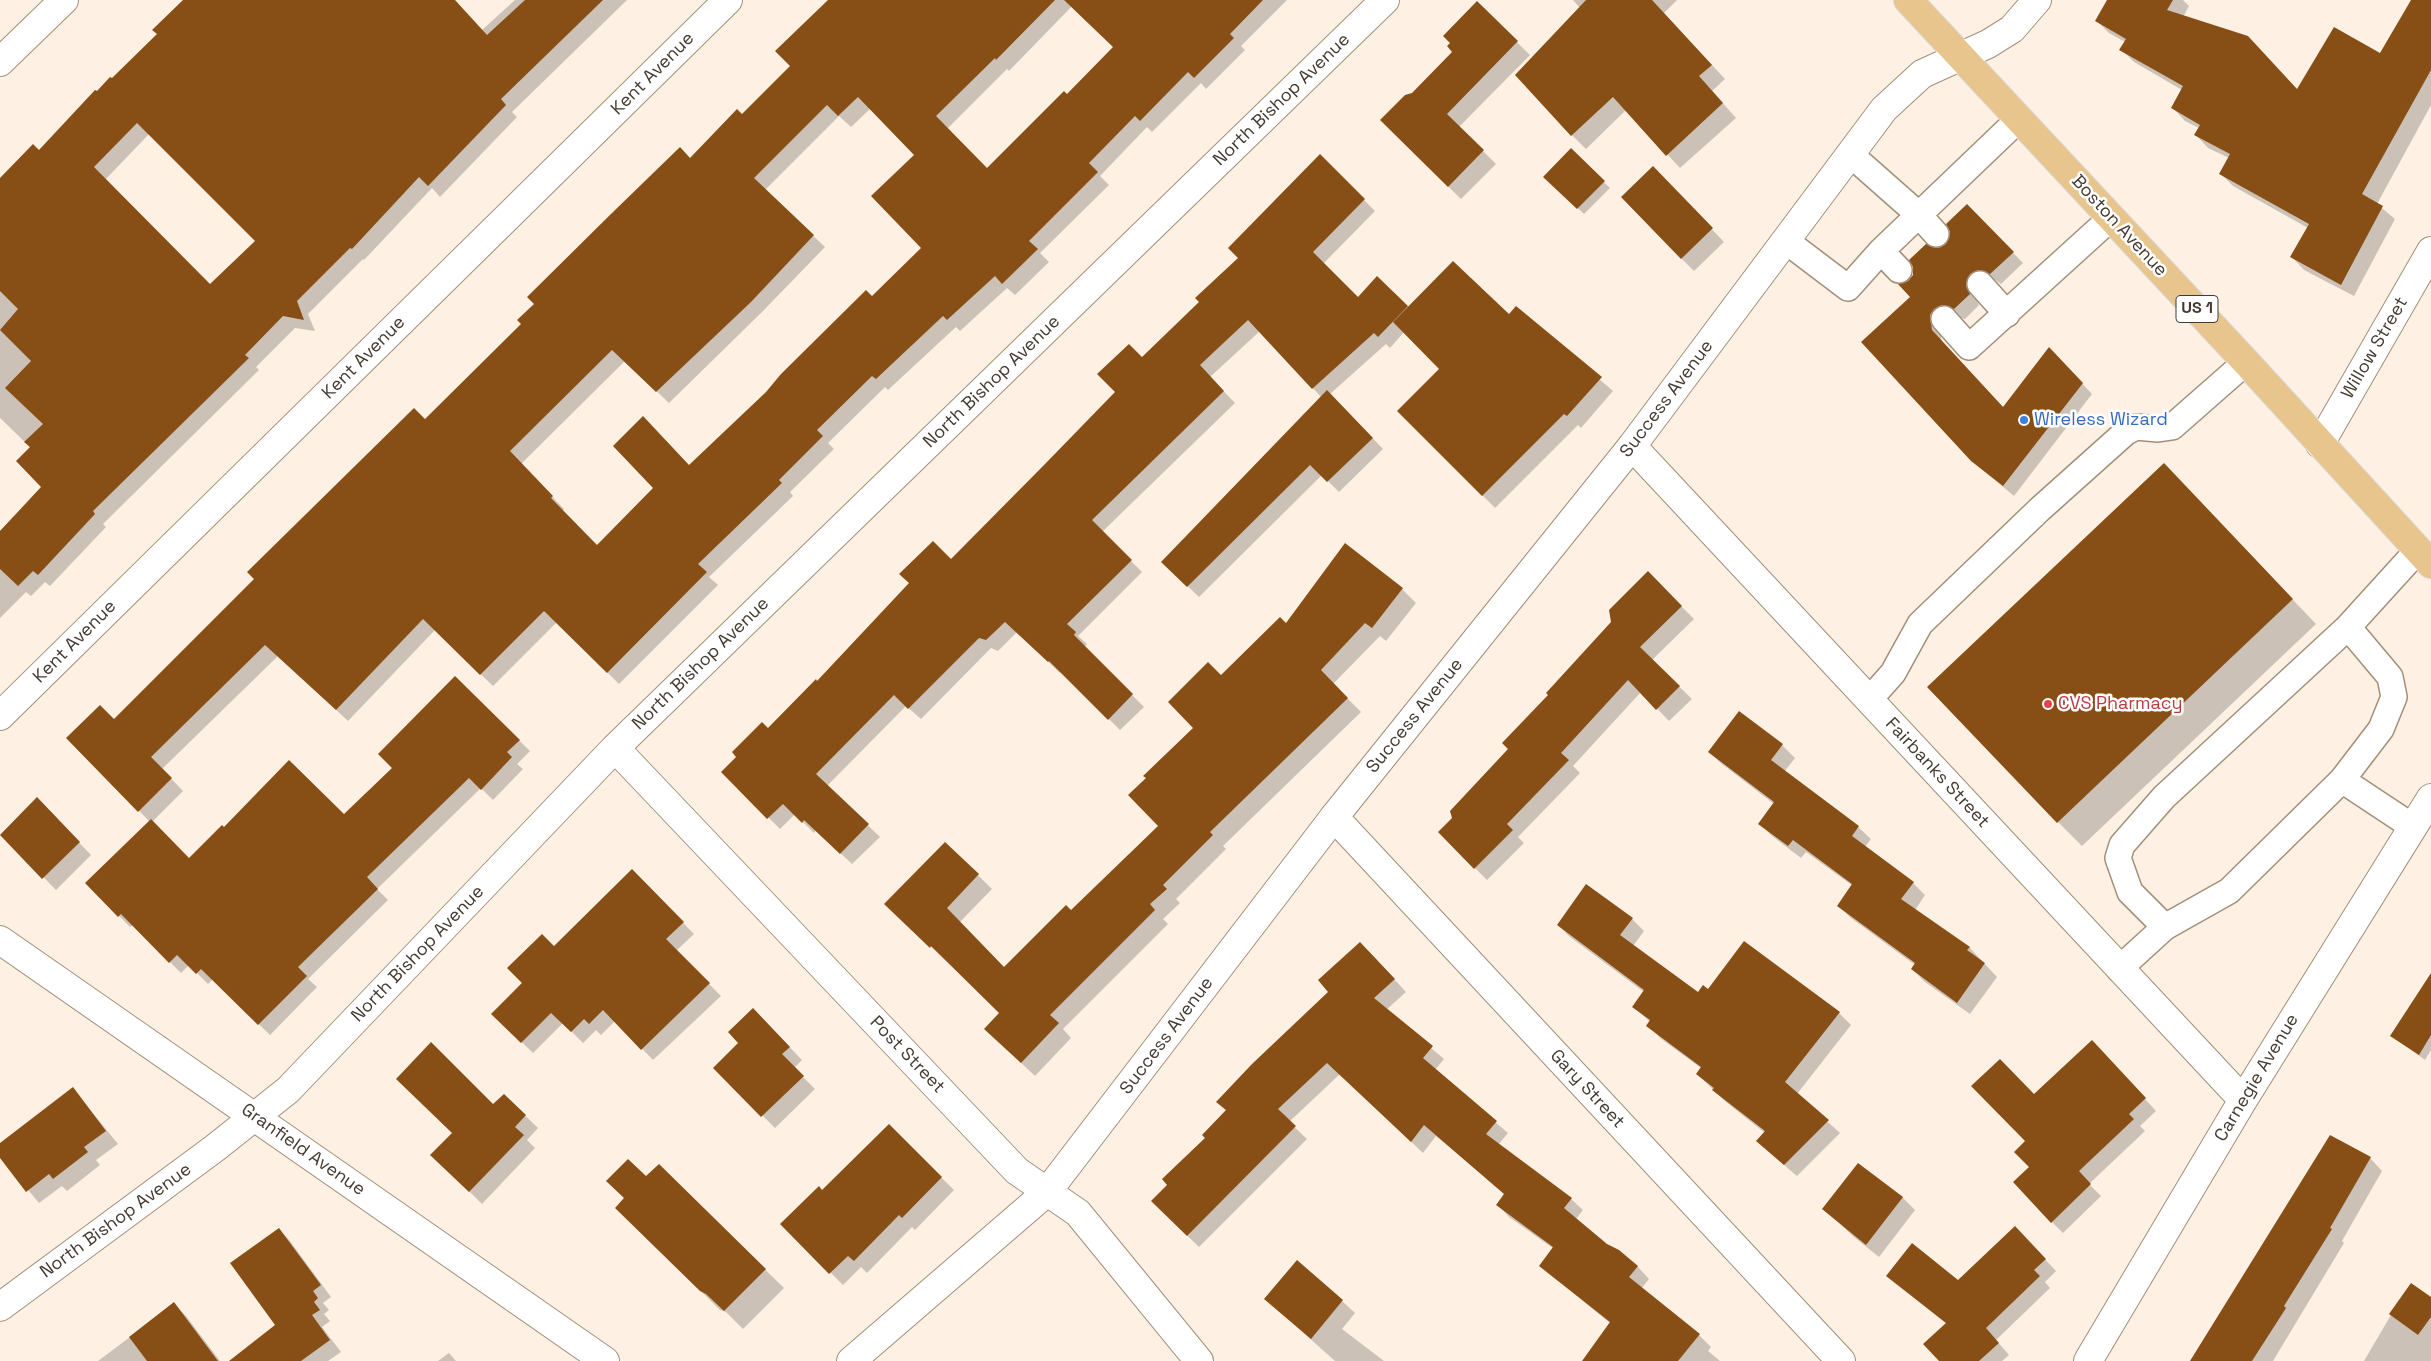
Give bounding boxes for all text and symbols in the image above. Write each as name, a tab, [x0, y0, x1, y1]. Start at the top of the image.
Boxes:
street label: Kent Avenue	[607, 28, 699, 120]
street label: North Bishop Avenue	[1209, 29, 1355, 171]
street label: Boston Avenue	[2067, 171, 2171, 281]
street label: Willow Street	[2337, 293, 2413, 403]
road number: US 1	[2176, 296, 2218, 322]
street label: North Bishop Avenue	[919, 311, 1065, 453]
street label: Kent Avenue	[318, 312, 410, 404]
street label: Success Avenue	[1616, 336, 1718, 462]
place label: Wireless Wizard	[2034, 409, 2168, 431]
marker: Wireless Wizard	[2018, 414, 2030, 426]
street label: North Bishop Avenue	[628, 593, 774, 735]
street label: Kent Avenue	[29, 596, 121, 688]
street label: Success Avenue	[1362, 654, 1468, 778]
place label: CVS Pharmacy	[2058, 693, 2182, 715]
marker: CVS Pharmacy	[2042, 698, 2054, 710]
street label: Fairbanks Street	[1880, 713, 1994, 833]
street label: North Bishop Avenue	[347, 881, 489, 1027]
street label: Success Avenue	[1116, 973, 1218, 1099]
street label: Carnegie Avenue	[2210, 1010, 2304, 1146]
street label: Post Street	[865, 1012, 949, 1098]
street label: Gary Street	[1545, 1045, 1629, 1133]
street label: Granfield Avenue	[237, 1099, 369, 1201]
street label: North Bishop Avenue	[36, 1159, 196, 1283]

